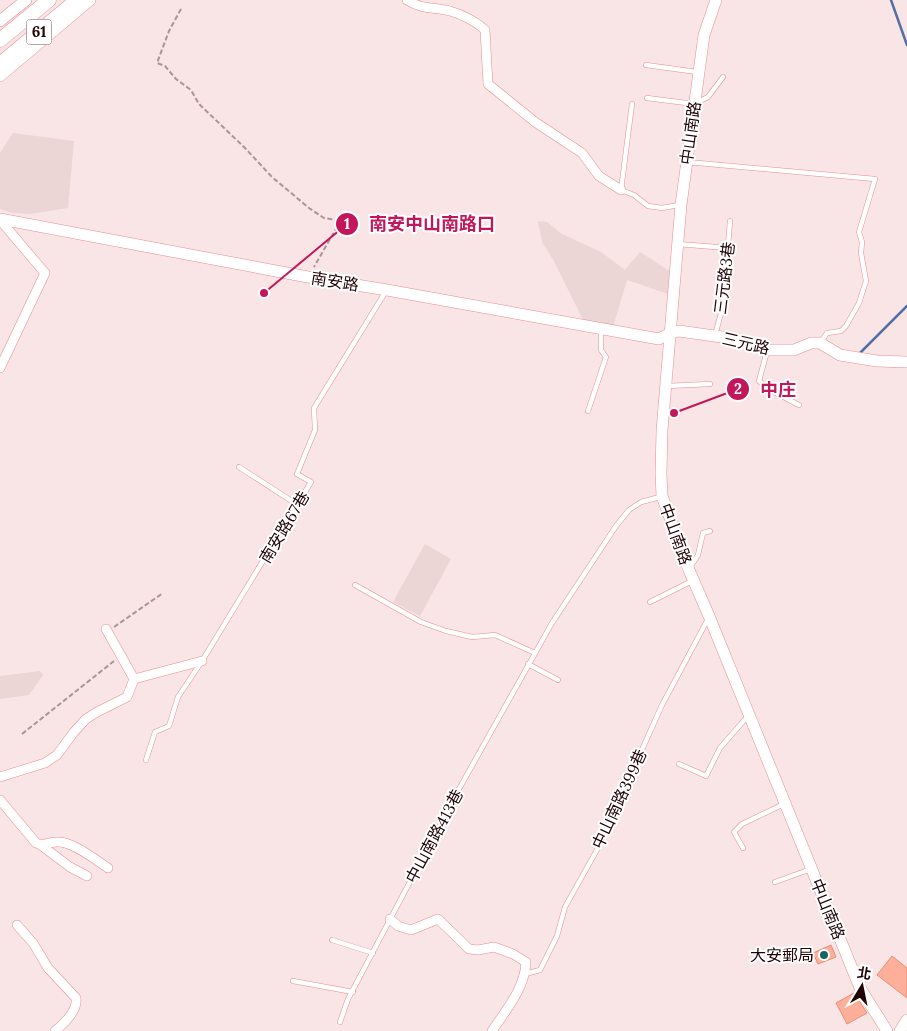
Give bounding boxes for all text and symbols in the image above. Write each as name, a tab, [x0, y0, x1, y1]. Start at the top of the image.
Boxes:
road number: 61	[26, 20, 52, 44]
street label: 中山南路	[676, 100, 704, 166]
callout: 南安中山南路口	[334, 208, 505, 241]
text: 南安中山南路口	[369, 212, 495, 235]
text: 1	[344, 214, 350, 233]
street label: 三元路3巷	[710, 241, 738, 315]
street label: 南安路	[310, 267, 360, 295]
street label: 三元路	[720, 328, 772, 358]
callout: 中庄	[725, 373, 806, 406]
text: 中庄	[760, 378, 796, 401]
text: 2	[734, 379, 742, 398]
street label: 南安路67巷	[255, 487, 313, 567]
street label: 中山南路	[656, 501, 696, 567]
street label: 中山南路399巷	[587, 746, 651, 852]
street label: 中山南路413巷	[401, 786, 467, 886]
street label: 中山南路	[807, 876, 849, 942]
place label: 大安郵局	[750, 945, 814, 965]
marker: 大安郵局	[818, 949, 830, 961]
north arrow	[837, 961, 887, 1011]
text: 北	[856, 963, 873, 983]

